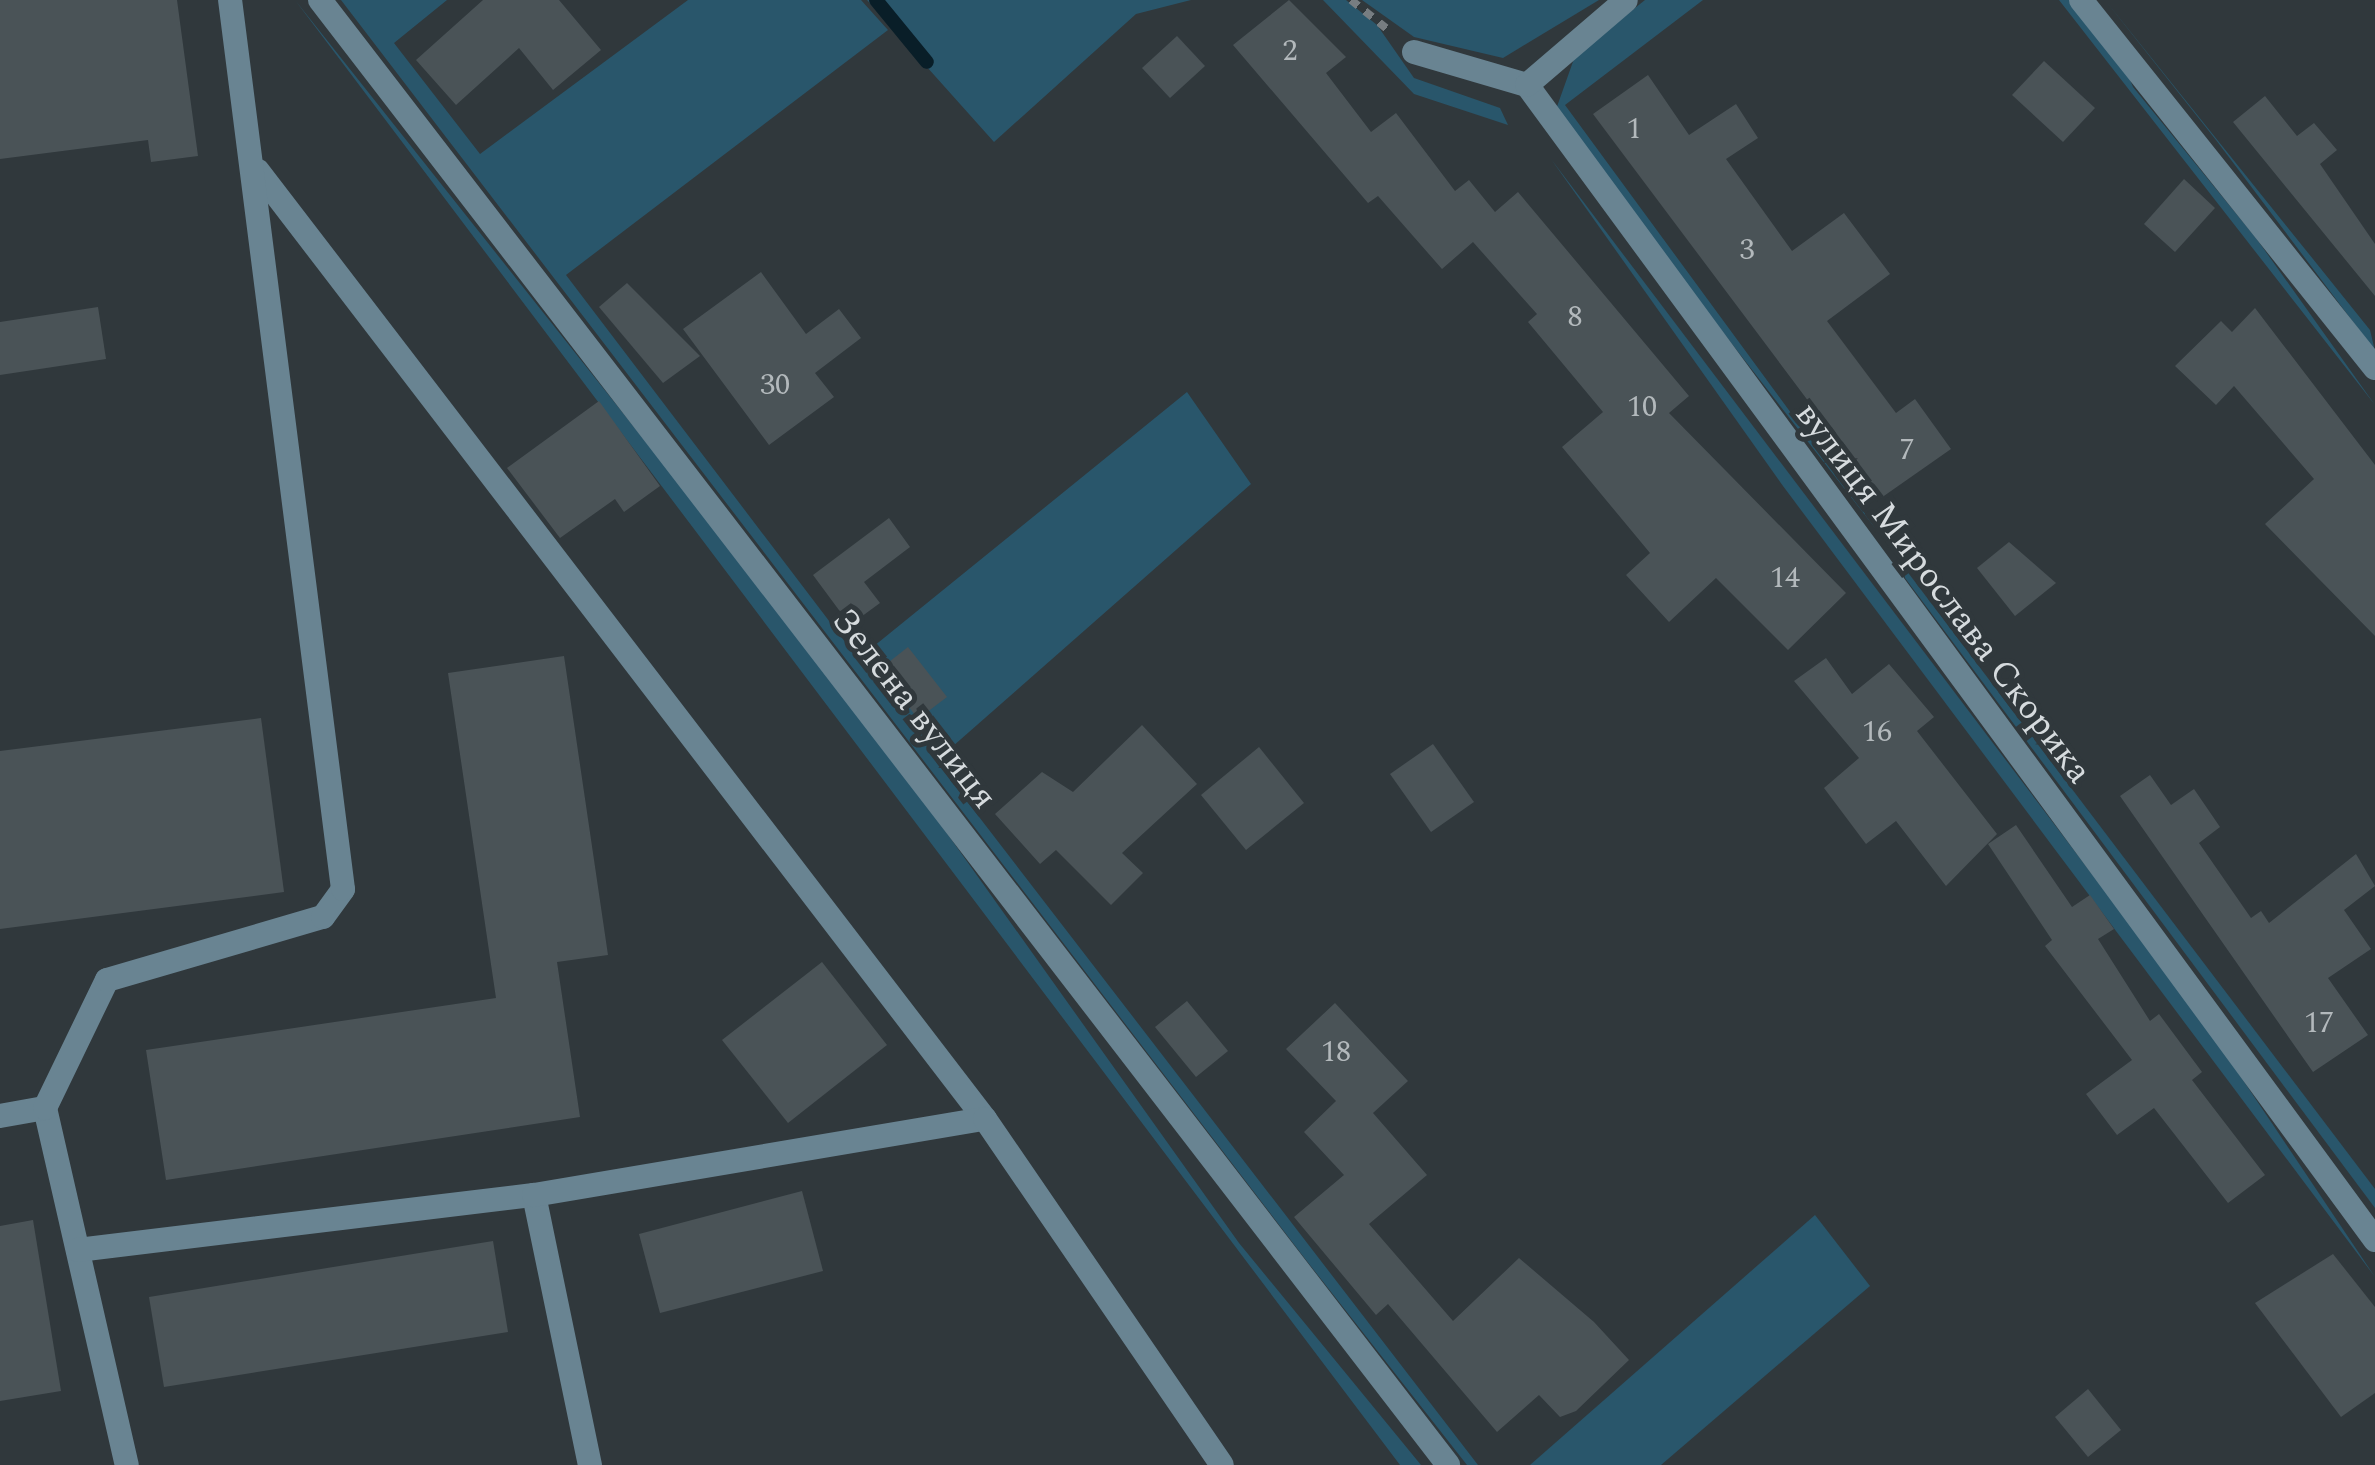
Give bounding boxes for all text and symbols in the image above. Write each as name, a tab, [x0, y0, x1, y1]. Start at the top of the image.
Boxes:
house number: 2	[1283, 33, 1297, 69]
house number: 1	[1627, 111, 1641, 147]
house number: 3	[1740, 232, 1754, 268]
house number: 8	[1568, 299, 1582, 335]
house number: 30	[760, 367, 790, 403]
house number: 10	[1627, 389, 1657, 425]
street label: вулиця Мирослава Скорика	[1785, 394, 2101, 792]
house number: 7	[1900, 432, 1914, 468]
house number: 14	[1770, 560, 1800, 596]
street label: Зелена вулиця	[822, 600, 1006, 818]
house number: 16	[1862, 714, 1892, 750]
house number: 17	[2304, 1005, 2334, 1041]
house number: 18	[1321, 1034, 1351, 1070]

